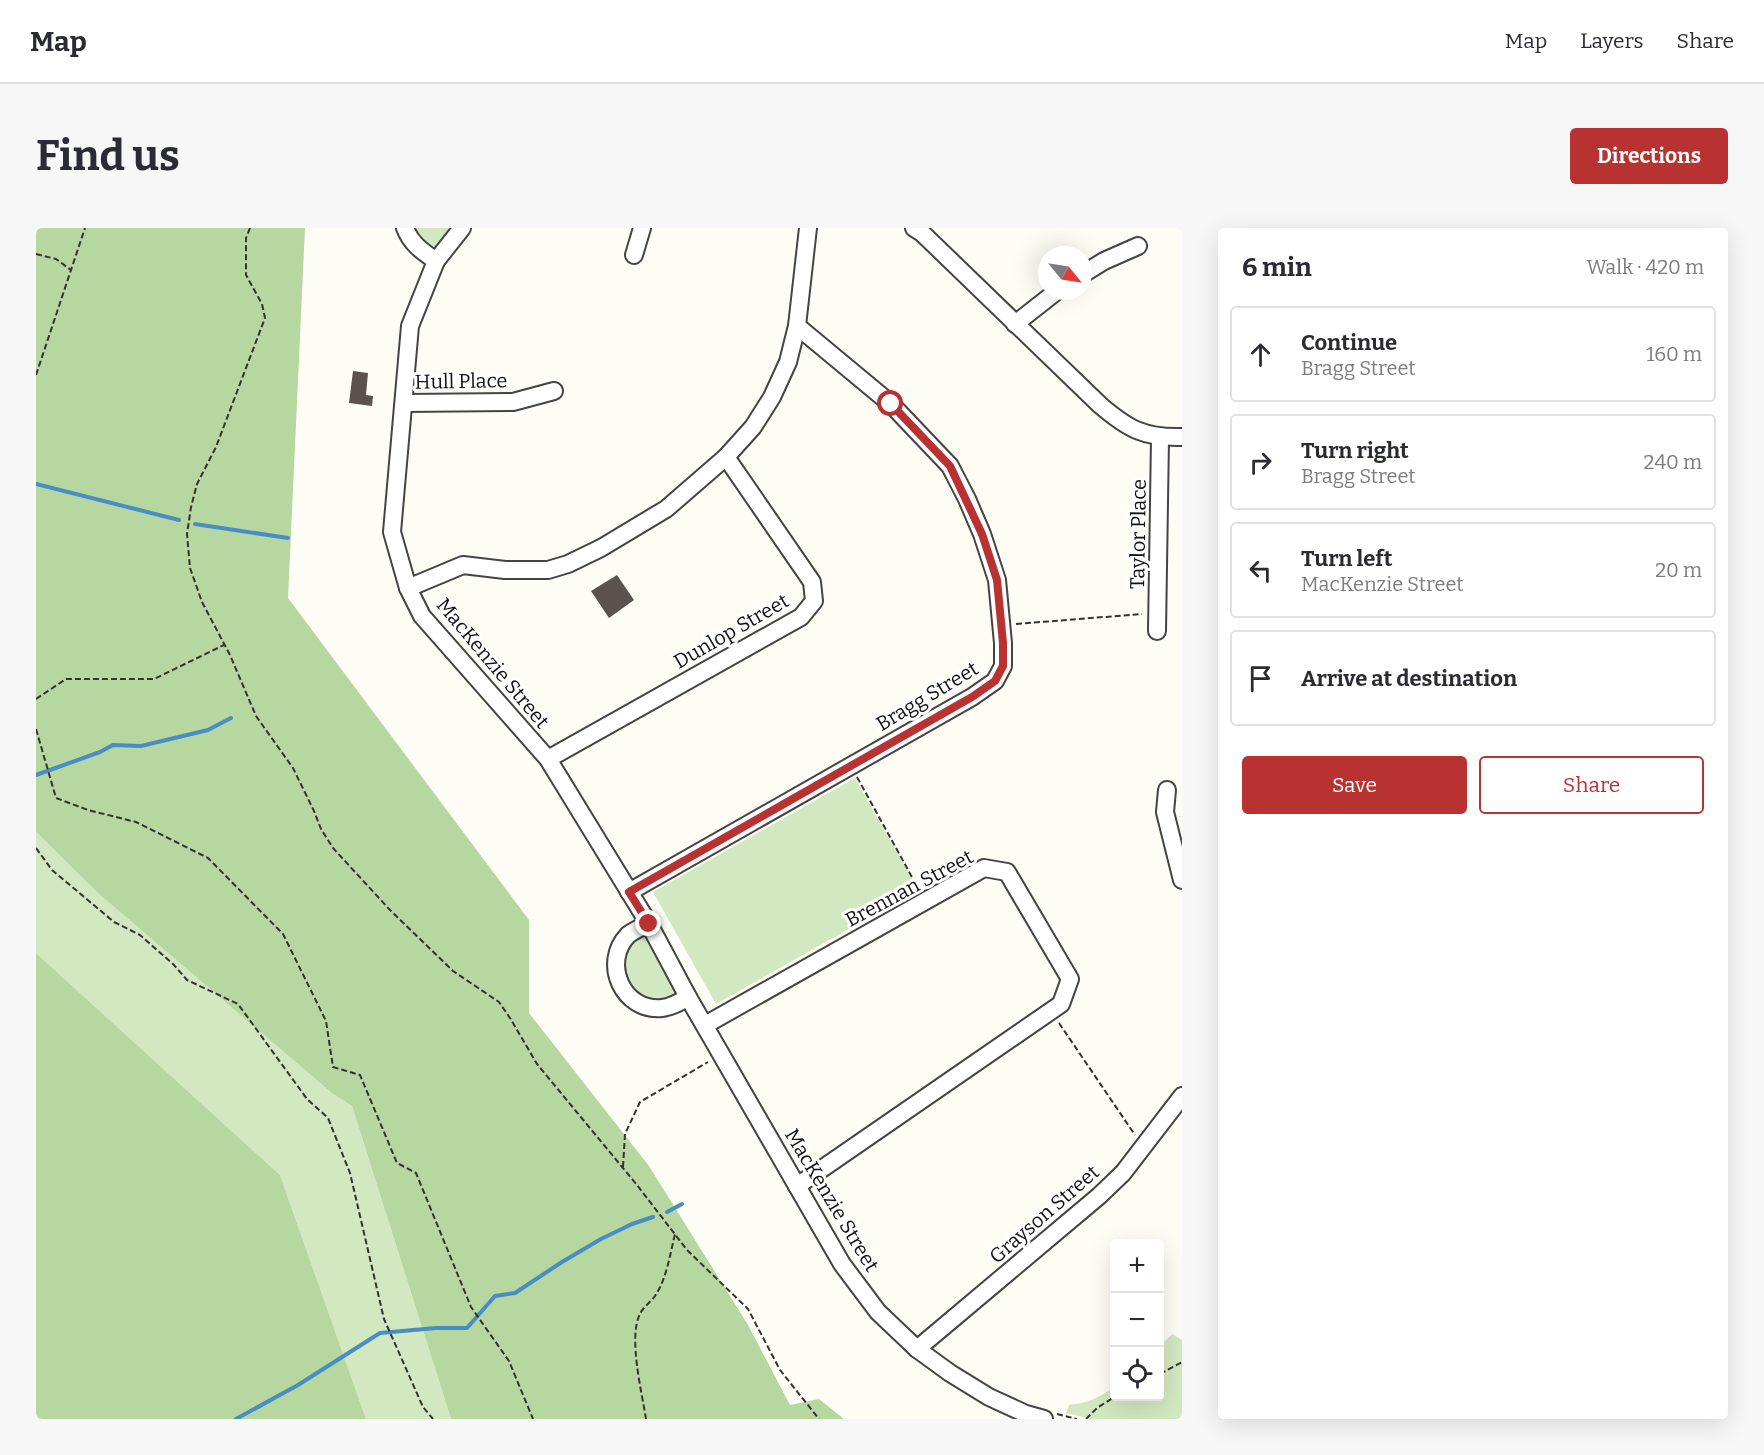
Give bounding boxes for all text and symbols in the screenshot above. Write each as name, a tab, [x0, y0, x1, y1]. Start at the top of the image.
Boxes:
text: Map	[30, 25, 87, 58]
text: Map	[1505, 28, 1547, 54]
text: Layers	[1580, 28, 1644, 54]
text: Share	[1677, 28, 1734, 54]
button: Directions	[1570, 128, 1728, 184]
text: Find us	[36, 131, 180, 181]
north arrow	[1038, 246, 1092, 300]
text: 6 min	[1242, 252, 1312, 283]
text: Walk · 420 m	[1586, 255, 1704, 279]
text: Continue	[1301, 329, 1397, 356]
icon: ahead	[1244, 338, 1277, 371]
text: 160 m	[1646, 342, 1702, 366]
text: Bragg Street	[1301, 356, 1416, 380]
street label: Hull Place	[414, 368, 508, 394]
route start	[877, 390, 903, 416]
text: Turn right	[1301, 437, 1409, 464]
icon: right	[1244, 446, 1277, 479]
text: 240 m	[1644, 450, 1702, 474]
text: Bragg Street	[1301, 464, 1416, 488]
street label: Taylor Place	[1125, 479, 1151, 589]
text: Turn left	[1301, 545, 1393, 572]
icon: left	[1244, 554, 1277, 587]
text: 20 m	[1655, 558, 1702, 582]
text: MacKenzie Street	[1301, 572, 1464, 596]
street label: Dunlop Street	[669, 588, 793, 674]
street label: MacKenzie Street	[432, 593, 554, 733]
street label: Bragg Street	[872, 656, 982, 736]
icon: arrive	[1244, 662, 1277, 695]
text: Arrive at destination	[1301, 665, 1517, 692]
button: Save	[1242, 756, 1467, 814]
button: Share	[1479, 756, 1704, 814]
street label: Brennan Street	[841, 844, 977, 932]
route end	[635, 910, 661, 936]
street label: MacKenzie Street	[780, 1124, 884, 1276]
street label: Grayson Street	[984, 1160, 1104, 1268]
map controls	[1110, 1239, 1164, 1401]
button: +	[1110, 1239, 1164, 1293]
button: −	[1110, 1293, 1164, 1347]
button: locate	[1110, 1347, 1164, 1401]

